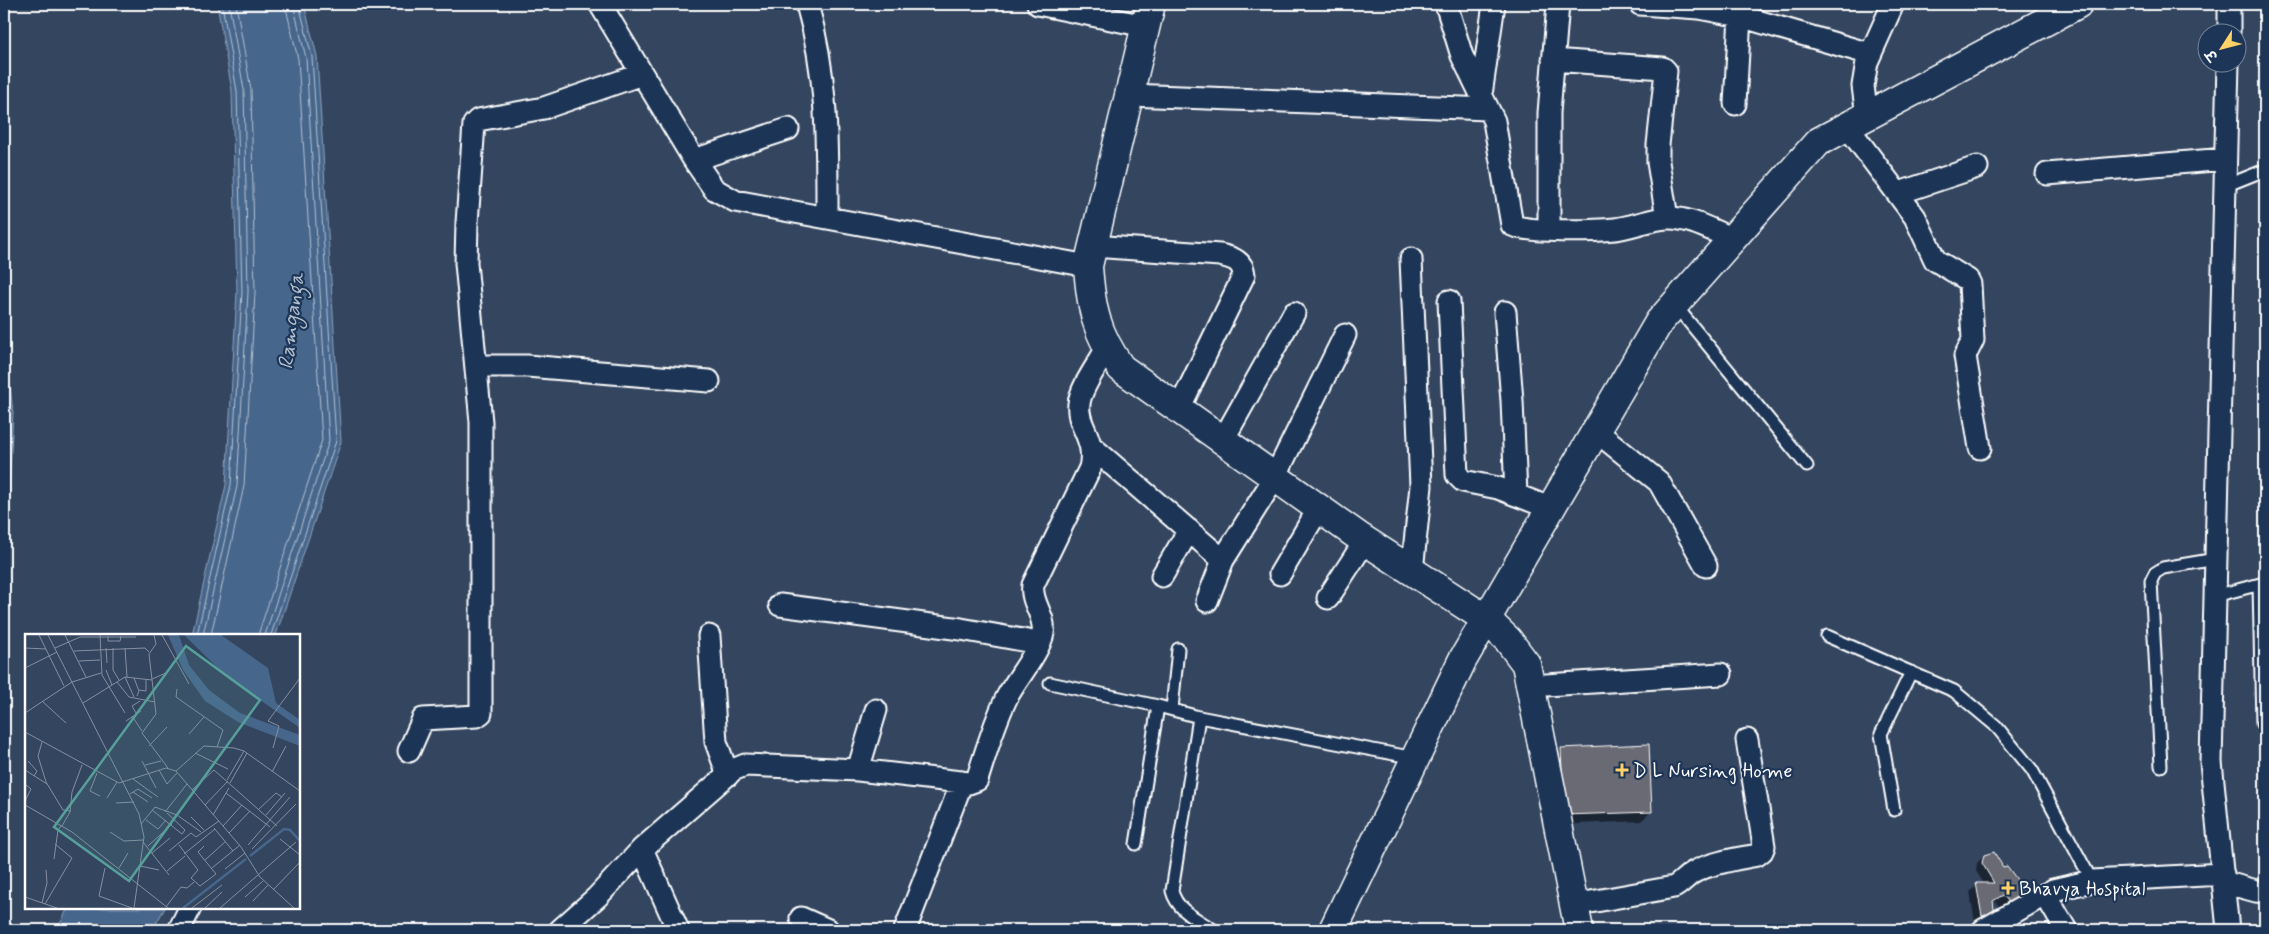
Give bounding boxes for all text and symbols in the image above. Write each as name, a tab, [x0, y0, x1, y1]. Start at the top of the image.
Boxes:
north arrow	[2196, 22, 2246, 72]
text: उ	[2201, 45, 2223, 66]
water label: Ramganga	[272, 270, 314, 371]
inset map	[25, 634, 300, 909]
place label: D L Nursing Home	[1633, 758, 1792, 785]
marker: D L Nursing Home	[1615, 763, 1629, 777]
place label: Bhavya Hospital	[2019, 876, 2146, 903]
marker: Bhavya Hospital	[2001, 881, 2015, 895]

